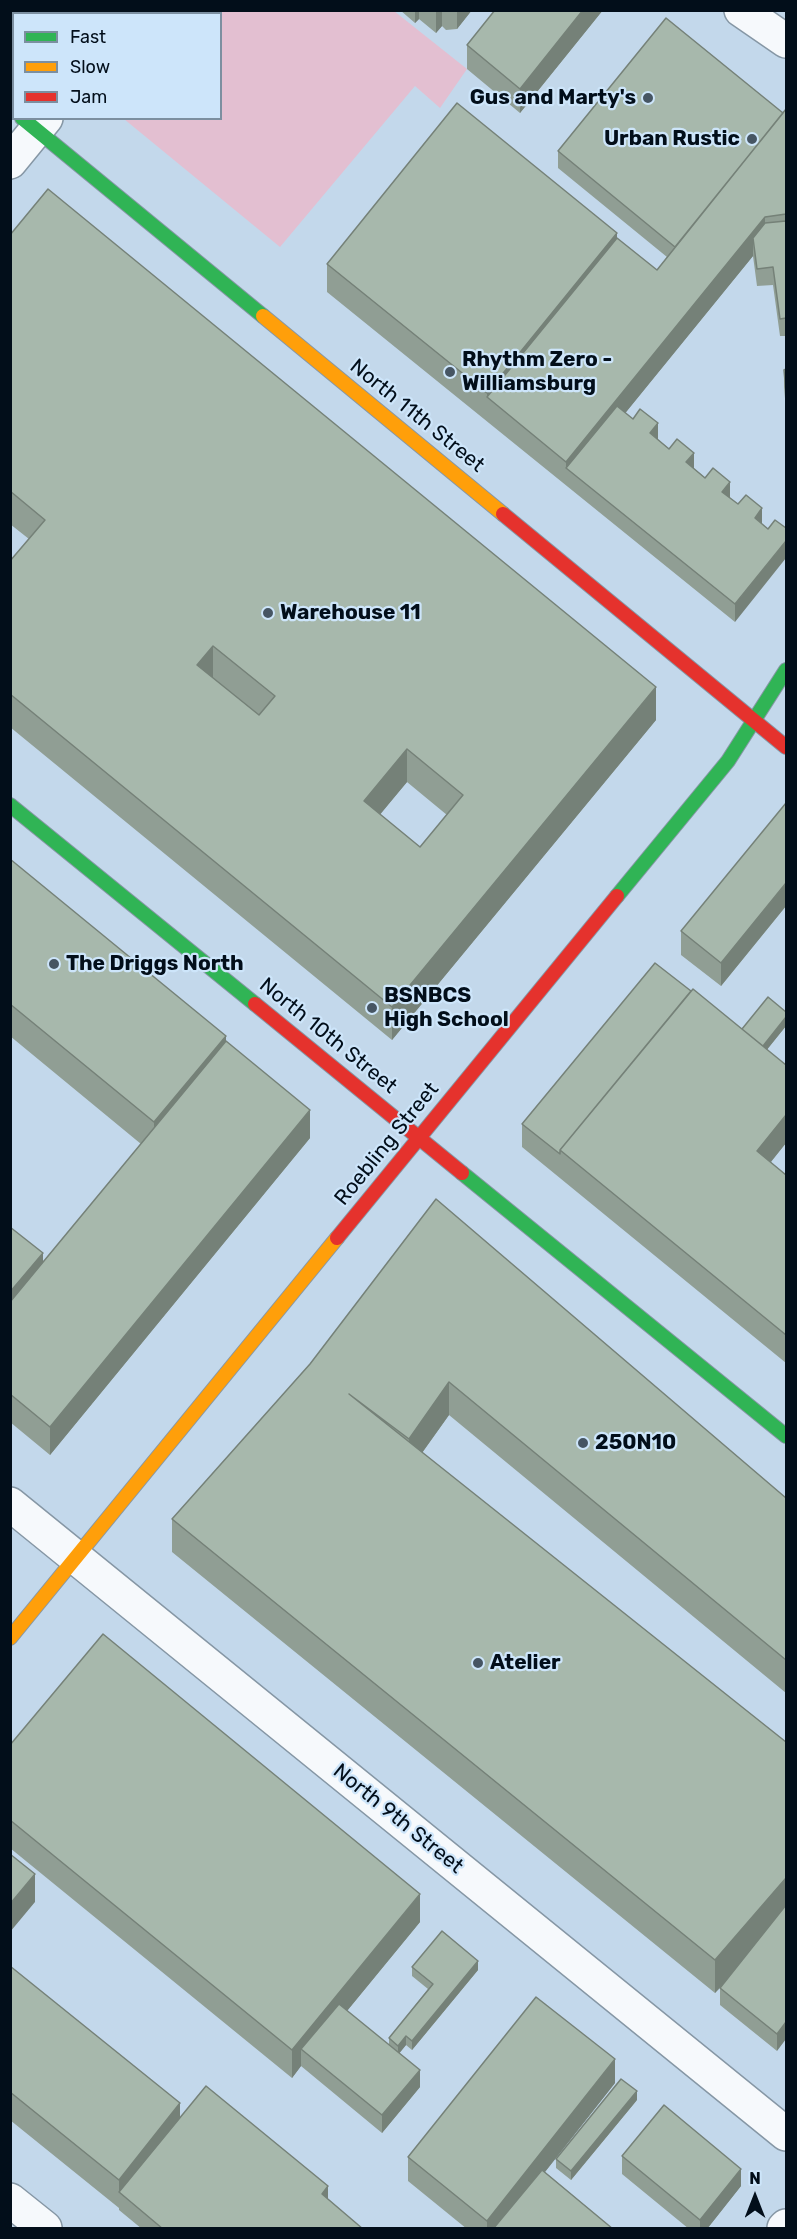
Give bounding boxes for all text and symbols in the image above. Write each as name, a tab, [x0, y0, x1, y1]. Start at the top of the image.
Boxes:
legend	[12, 12, 222, 120]
text: Fast	[70, 26, 106, 48]
text: Slow	[70, 56, 110, 78]
place label: Gus and Marty's	[470, 85, 636, 111]
text: Jam	[70, 86, 107, 108]
marker: Gus and Marty's	[641, 91, 655, 105]
place label: Urban Rustic	[604, 126, 740, 152]
marker: Urban Rustic	[745, 132, 759, 146]
place label: Rhythm Zero - Williamsburg	[462, 347, 612, 397]
street label: North 11th Street	[345, 354, 489, 478]
marker: Rhythm Zero - Williamsburg	[443, 365, 457, 379]
place label: Warehouse 11	[280, 600, 421, 626]
marker: Warehouse 11	[261, 606, 275, 620]
place label: The Driggs North	[66, 951, 244, 977]
marker: The Driggs North	[47, 957, 61, 971]
street label: North 10th Street	[254, 973, 402, 1099]
place label: BSNBCS High School	[384, 983, 509, 1033]
marker: BSNBCS High School	[365, 1001, 379, 1015]
street label: Roebling Street	[330, 1077, 444, 1211]
place label: 250N10	[595, 1430, 676, 1456]
marker: 250N10	[576, 1436, 590, 1450]
place label: Atelier	[490, 1650, 561, 1676]
marker: Atelier	[471, 1656, 485, 1670]
street label: North 9th Street	[328, 1759, 468, 1879]
north arrow	[725, 2167, 785, 2227]
text: N	[749, 2169, 761, 2188]

